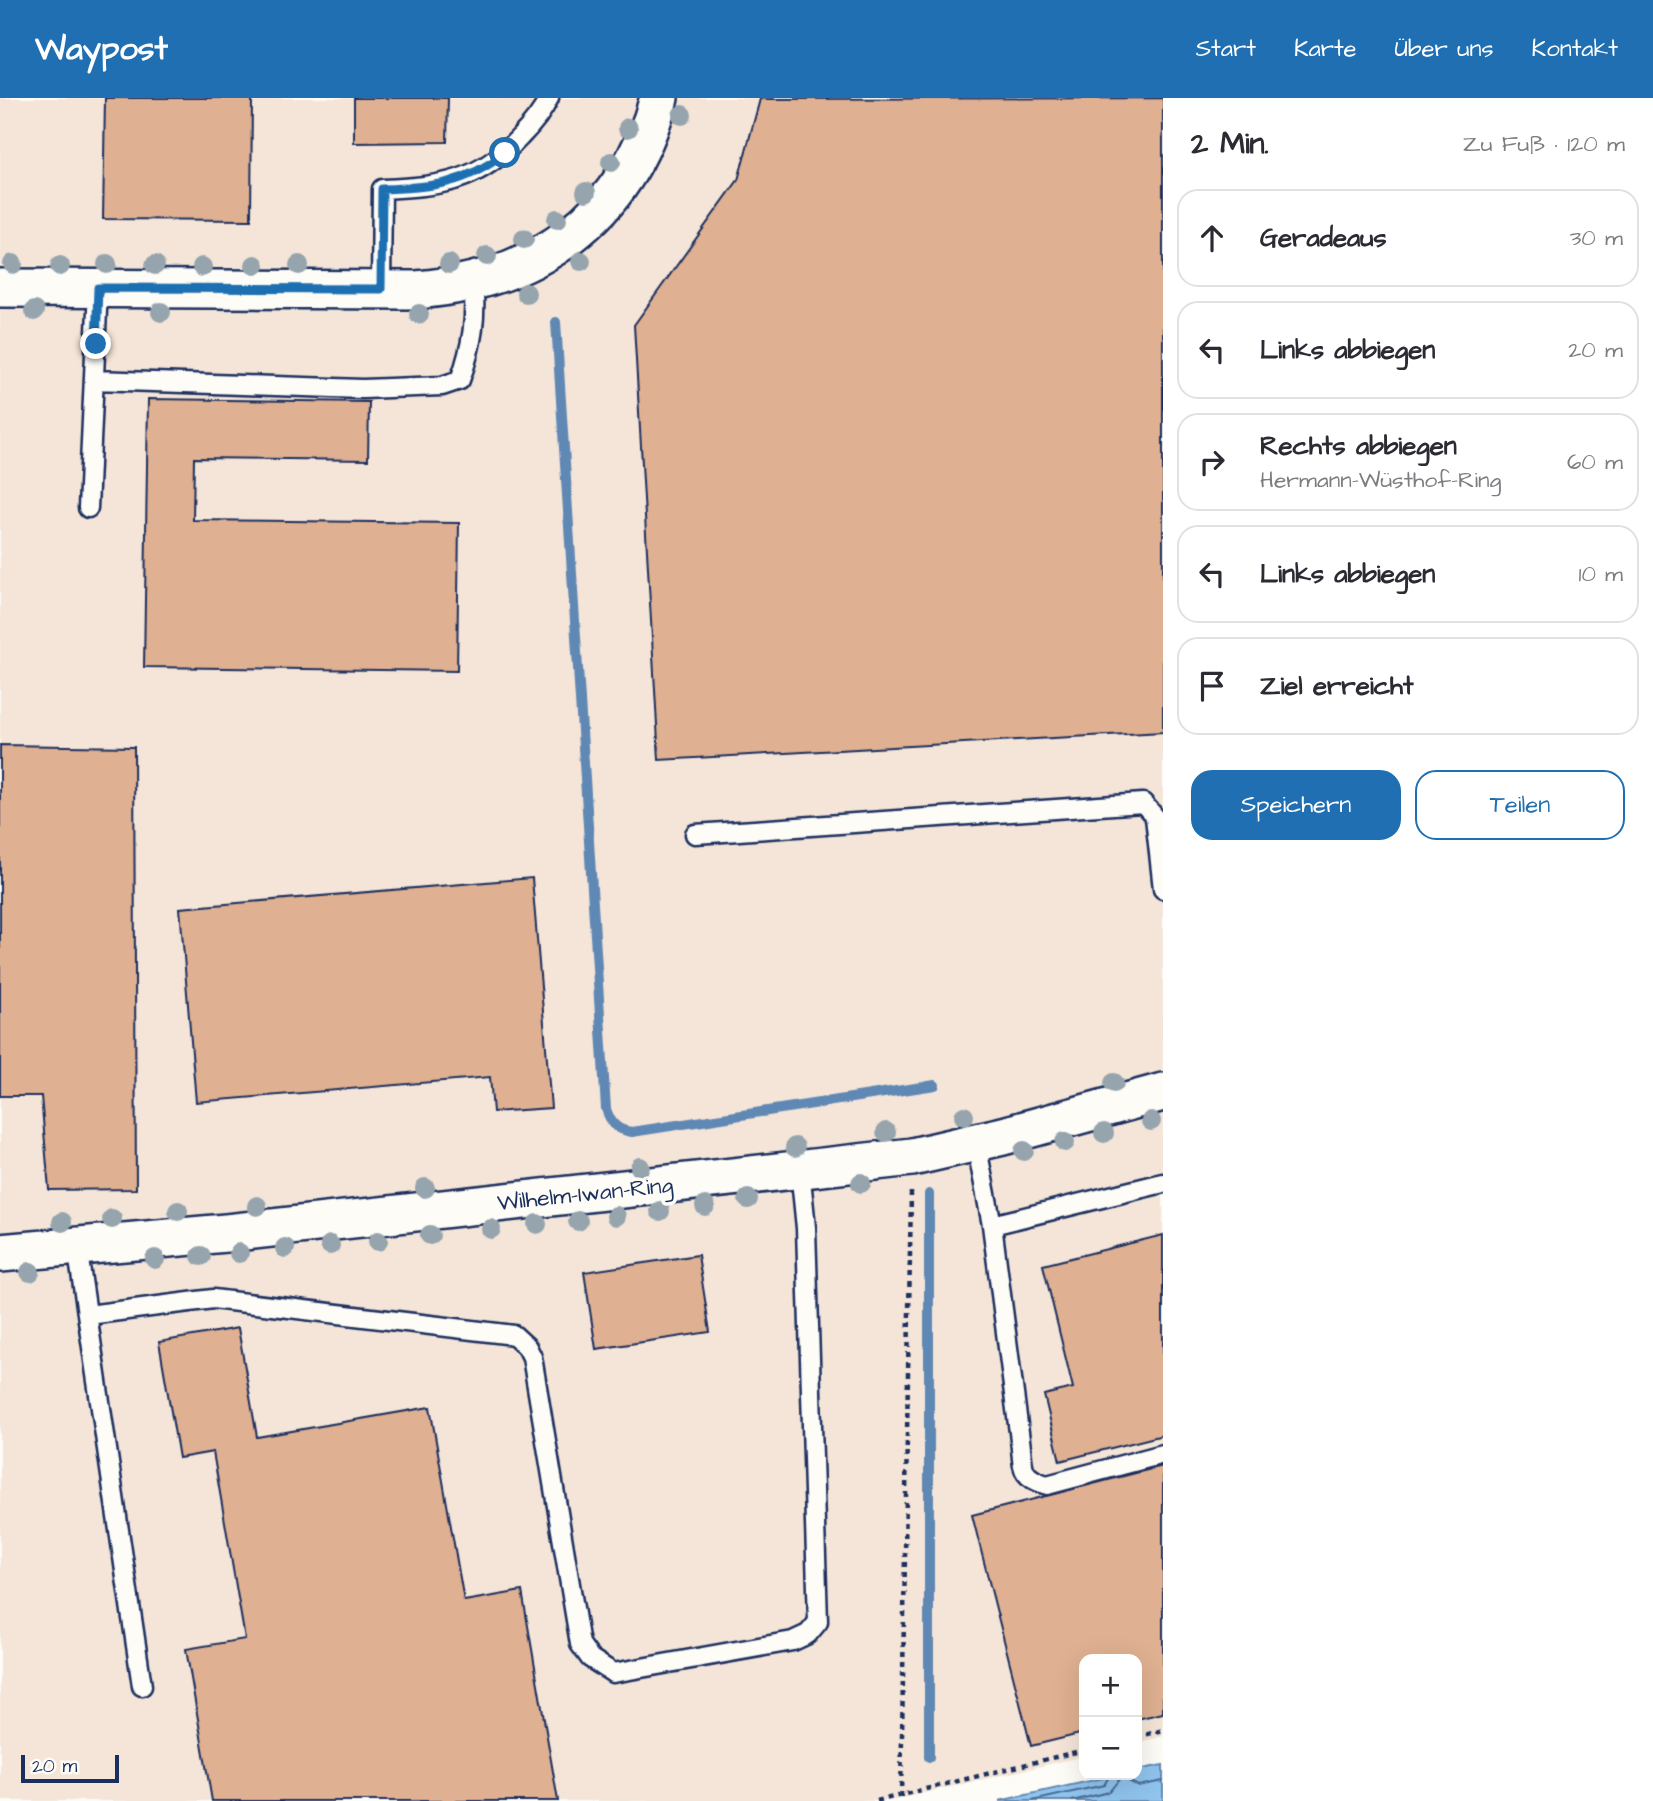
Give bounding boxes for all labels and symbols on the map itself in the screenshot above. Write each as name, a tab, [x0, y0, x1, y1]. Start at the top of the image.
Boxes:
route start	[489, 137, 520, 168]
route end	[80, 328, 111, 359]
street label: Wilhelm-Iwan-Ring	[495, 1169, 675, 1220]
scale bar	[21, 1752, 119, 1784]

